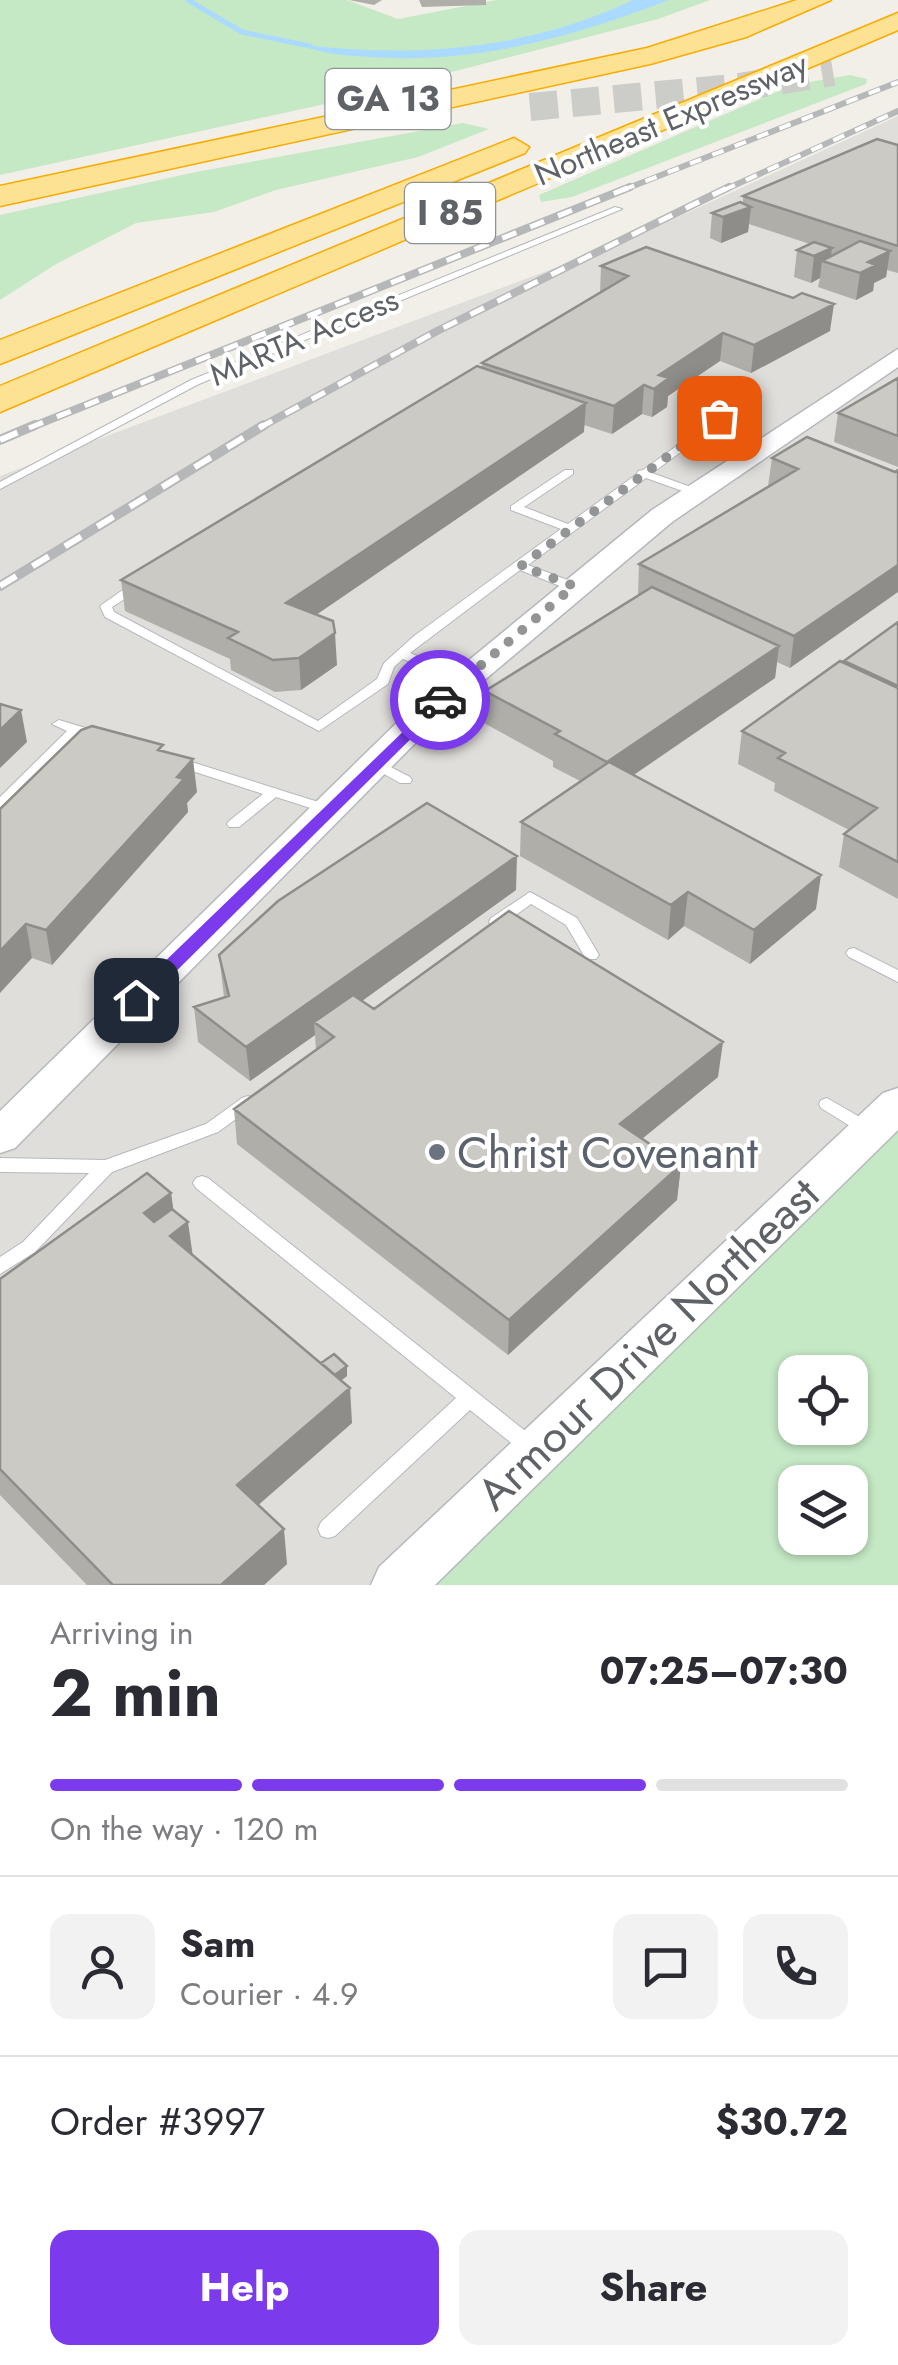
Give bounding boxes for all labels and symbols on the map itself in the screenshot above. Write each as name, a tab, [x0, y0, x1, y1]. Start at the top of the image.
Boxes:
street label: Northeast Expressway	[527, 40, 816, 197]
road number: GA 13	[326, 69, 450, 129]
road number: I 85	[405, 183, 495, 243]
street label: MARTA Access	[202, 276, 406, 398]
pin	[677, 376, 762, 461]
courier	[390, 650, 490, 750]
pin	[94, 958, 179, 1043]
place label: Christ Covenant	[457, 1120, 758, 1185]
marker: Christ Covenant	[426, 1141, 448, 1163]
street label: Armour Drive Northeast	[462, 1163, 834, 1525]

